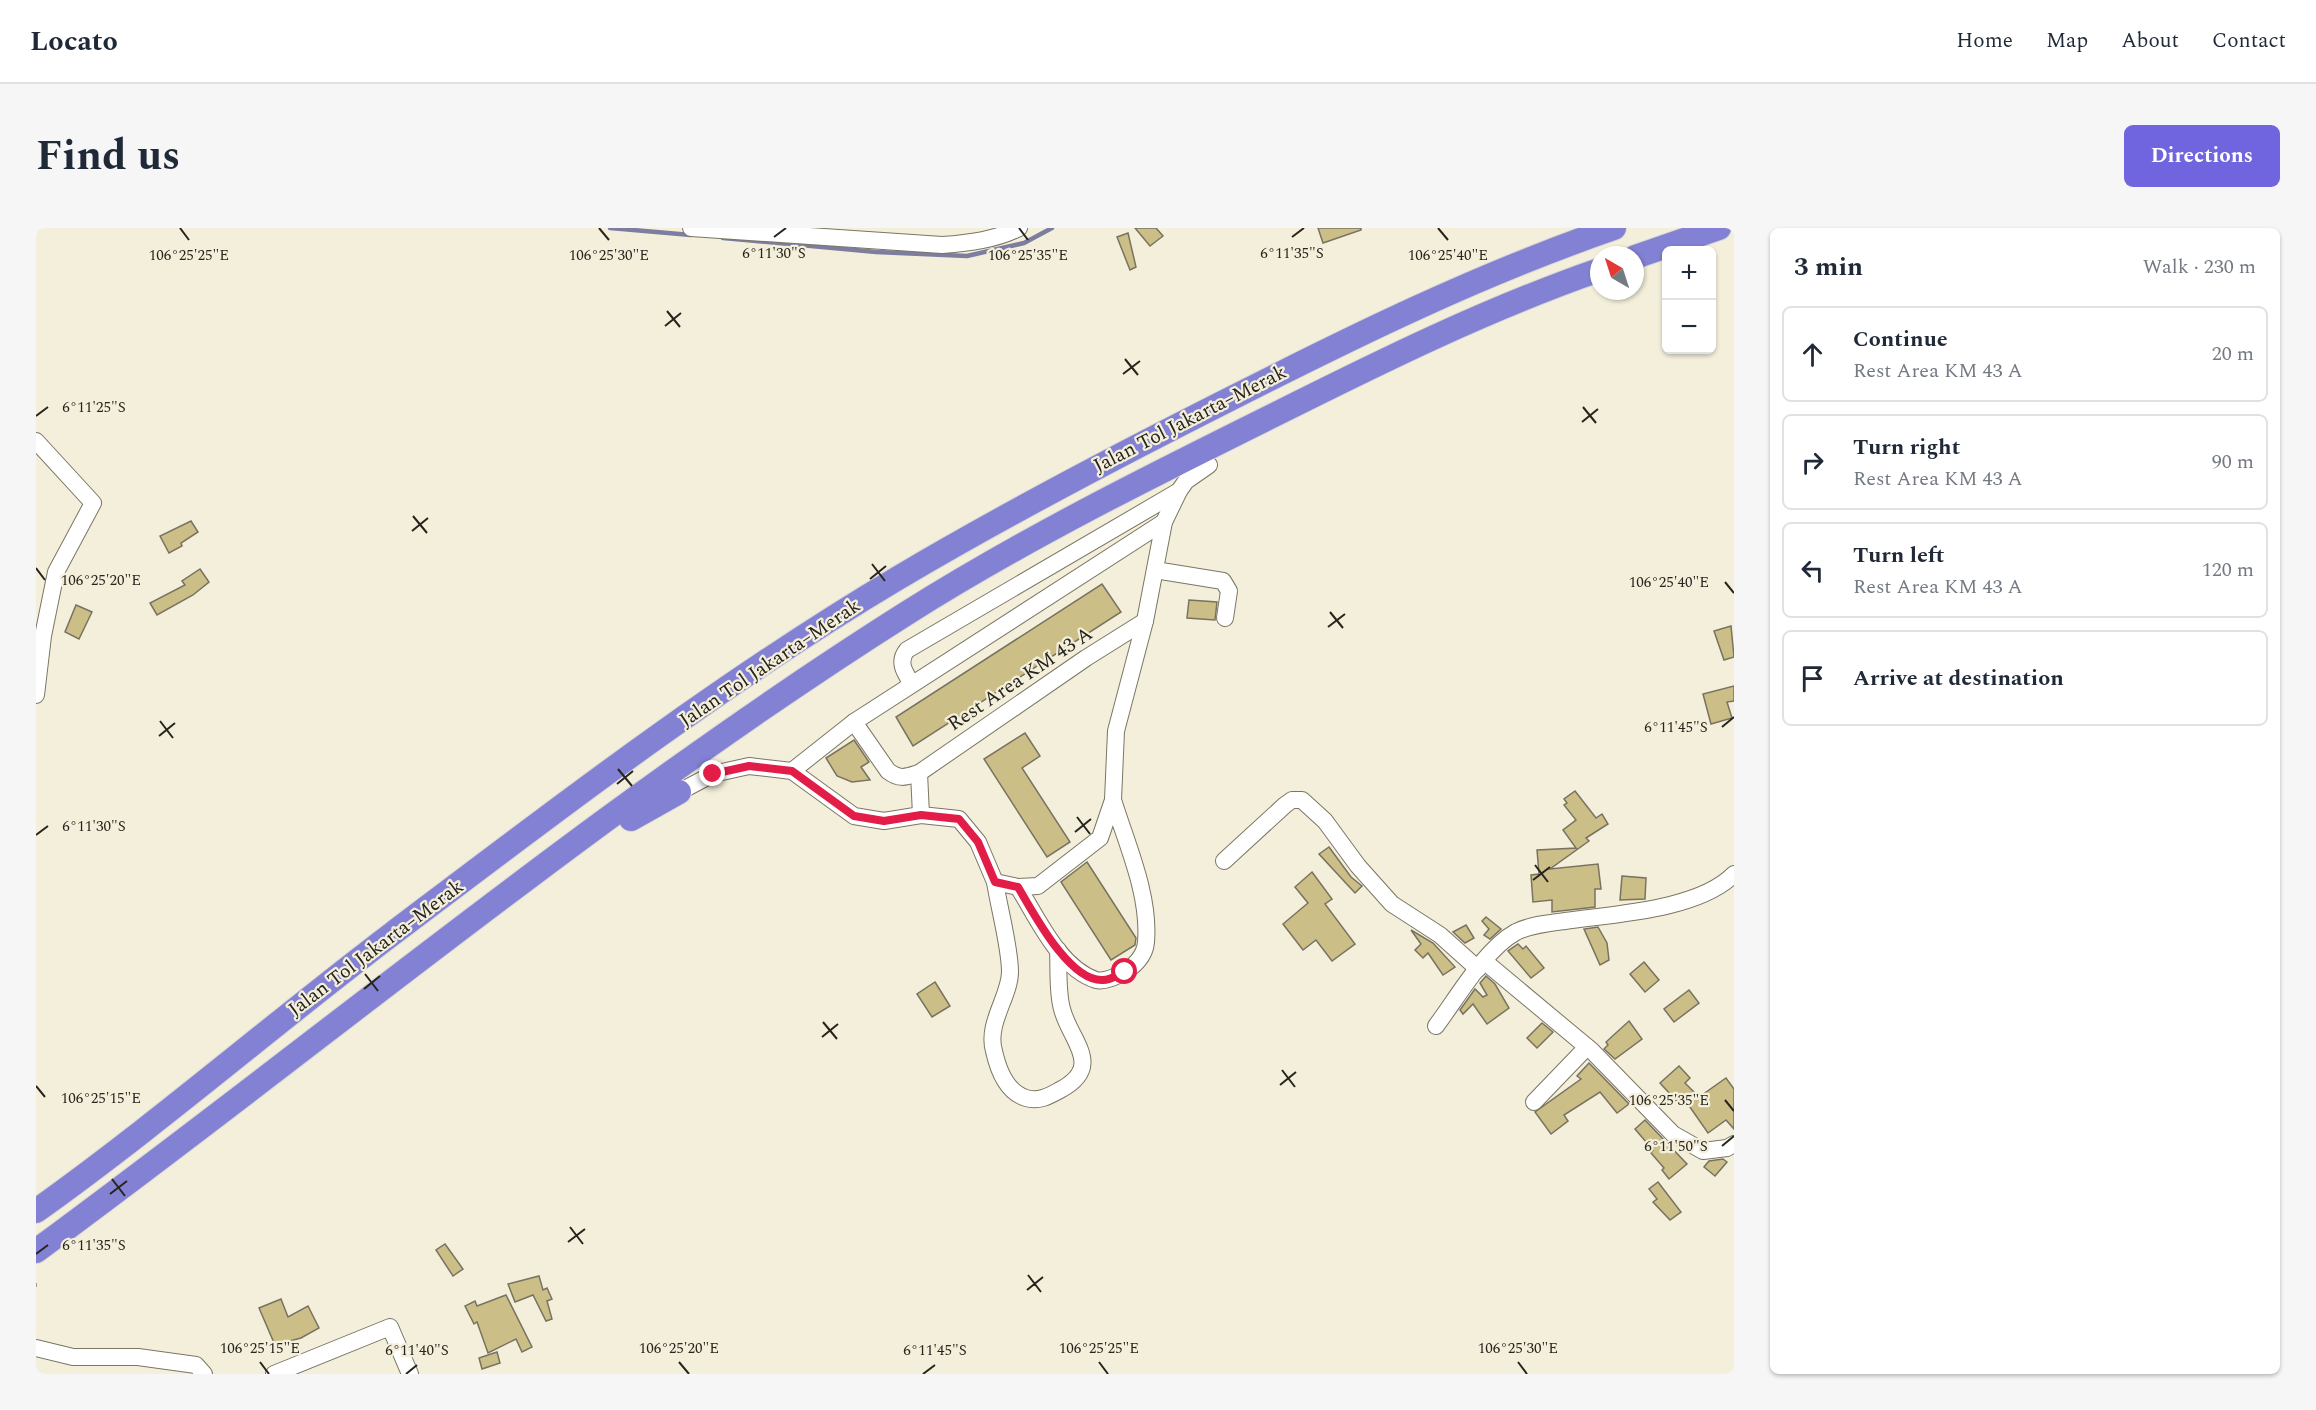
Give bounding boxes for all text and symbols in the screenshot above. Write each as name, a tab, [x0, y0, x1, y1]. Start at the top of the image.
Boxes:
text: Locato	[30, 20, 118, 63]
text: Home	[1956, 25, 2013, 57]
text: Map	[2046, 25, 2088, 57]
text: About	[2121, 25, 2179, 57]
text: Contact	[2212, 25, 2286, 57]
text: Find us	[36, 125, 180, 188]
button: Directions	[2124, 125, 2280, 187]
text: 6°11'30"S	[742, 242, 806, 265]
text: 6°11'35"S	[1260, 242, 1324, 265]
text: 106°25'25"E	[149, 244, 229, 267]
text: 106°25'30"E	[569, 244, 649, 267]
text: 106°25'35"E	[988, 244, 1068, 267]
text: 106°25'40"E	[1408, 244, 1488, 267]
north arrow	[1590, 246, 1644, 300]
map controls	[1662, 246, 1716, 354]
button: +	[1662, 246, 1716, 300]
text: 3 min	[1794, 247, 1863, 287]
text: Walk · 230 m	[2143, 252, 2256, 282]
button: −	[1662, 300, 1716, 354]
text: Continue	[1853, 323, 1948, 356]
icon: ahead	[1796, 338, 1829, 371]
text: 20 m	[2212, 339, 2254, 369]
text: Rest Area KM 43 A	[1853, 356, 2022, 386]
street label: Jalan Tol Jakarta–Merak	[1088, 357, 1292, 481]
text: 6°11'25"S	[62, 396, 126, 419]
text: Turn right	[1853, 431, 1960, 464]
icon: right	[1796, 446, 1829, 479]
text: 90 m	[2212, 447, 2254, 477]
text: Rest Area KM 43 A	[1853, 464, 2022, 494]
text: Turn left	[1853, 539, 1945, 572]
icon: left	[1796, 554, 1829, 587]
text: 120 m	[2202, 555, 2254, 585]
text: 106°25'20"E	[61, 569, 141, 592]
text: 106°25'40"E	[1629, 571, 1709, 594]
text: Rest Area KM 43 A	[1853, 572, 2022, 602]
street label: Jalan Tol Jakarta–Merak	[673, 591, 867, 735]
street label: Rest Area KM 43 A	[941, 619, 1099, 739]
icon: arrive	[1796, 662, 1829, 695]
text: Arrive at destination	[1853, 662, 2064, 695]
text: 6°11'45"S	[1644, 716, 1708, 739]
route end	[699, 760, 725, 786]
text: 6°11'30"S	[62, 815, 126, 838]
street label: Jalan Tol Jakarta–Merak	[282, 872, 470, 1024]
route start	[1111, 958, 1137, 984]
text: 106°25'15"E	[61, 1087, 141, 1110]
text: 106°25'35"E	[1629, 1089, 1709, 1112]
text: 6°11'50"S	[1644, 1135, 1708, 1158]
text: 6°11'35"S	[62, 1234, 126, 1257]
text: 106°25'15"E	[220, 1337, 300, 1360]
text: 106°25'20"E	[639, 1337, 719, 1360]
text: 106°25'25"E	[1059, 1337, 1139, 1360]
text: 106°25'30"E	[1478, 1337, 1558, 1360]
text: 6°11'40"S	[385, 1339, 449, 1362]
text: 6°11'45"S	[903, 1339, 967, 1362]

